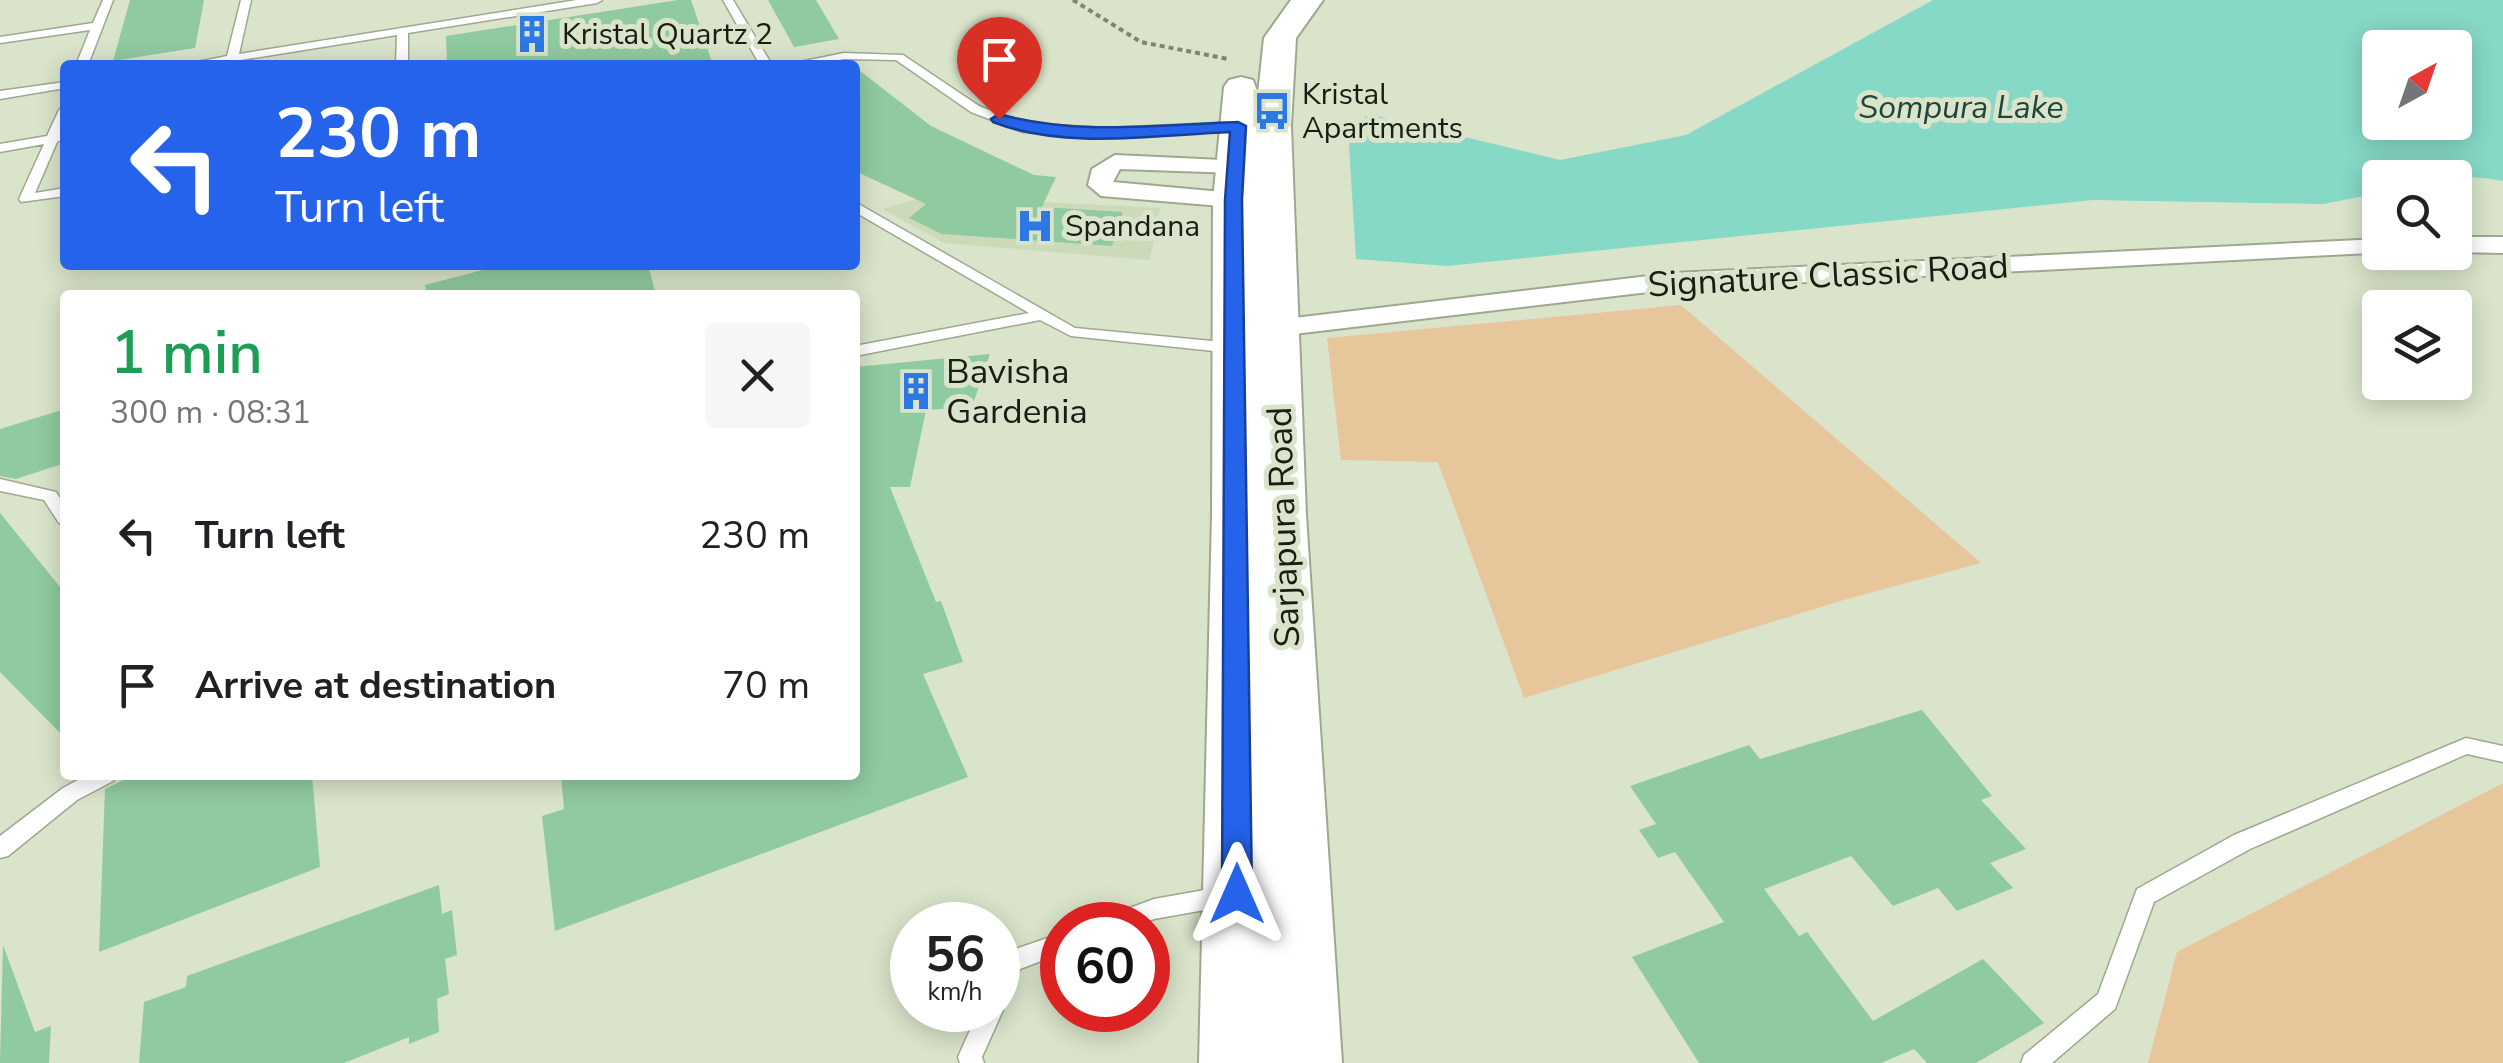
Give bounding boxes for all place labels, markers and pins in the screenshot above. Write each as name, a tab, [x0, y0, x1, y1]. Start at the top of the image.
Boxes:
building icon: Kristal Quartz 2	[511, 13, 553, 55]
place label: Kristal Quartz 2	[562, 14, 773, 55]
pin	[957, 17, 1042, 120]
place label: Kristal Apartments	[1302, 74, 1463, 149]
bus stop icon: Kristal Apartments	[1251, 90, 1293, 132]
hospital icon: Spandana	[1014, 205, 1056, 247]
place label: Spandana	[1065, 206, 1200, 247]
place label: Bavisha Gardenia	[946, 348, 1088, 435]
building icon: Bavisha Gardenia	[895, 370, 937, 412]

